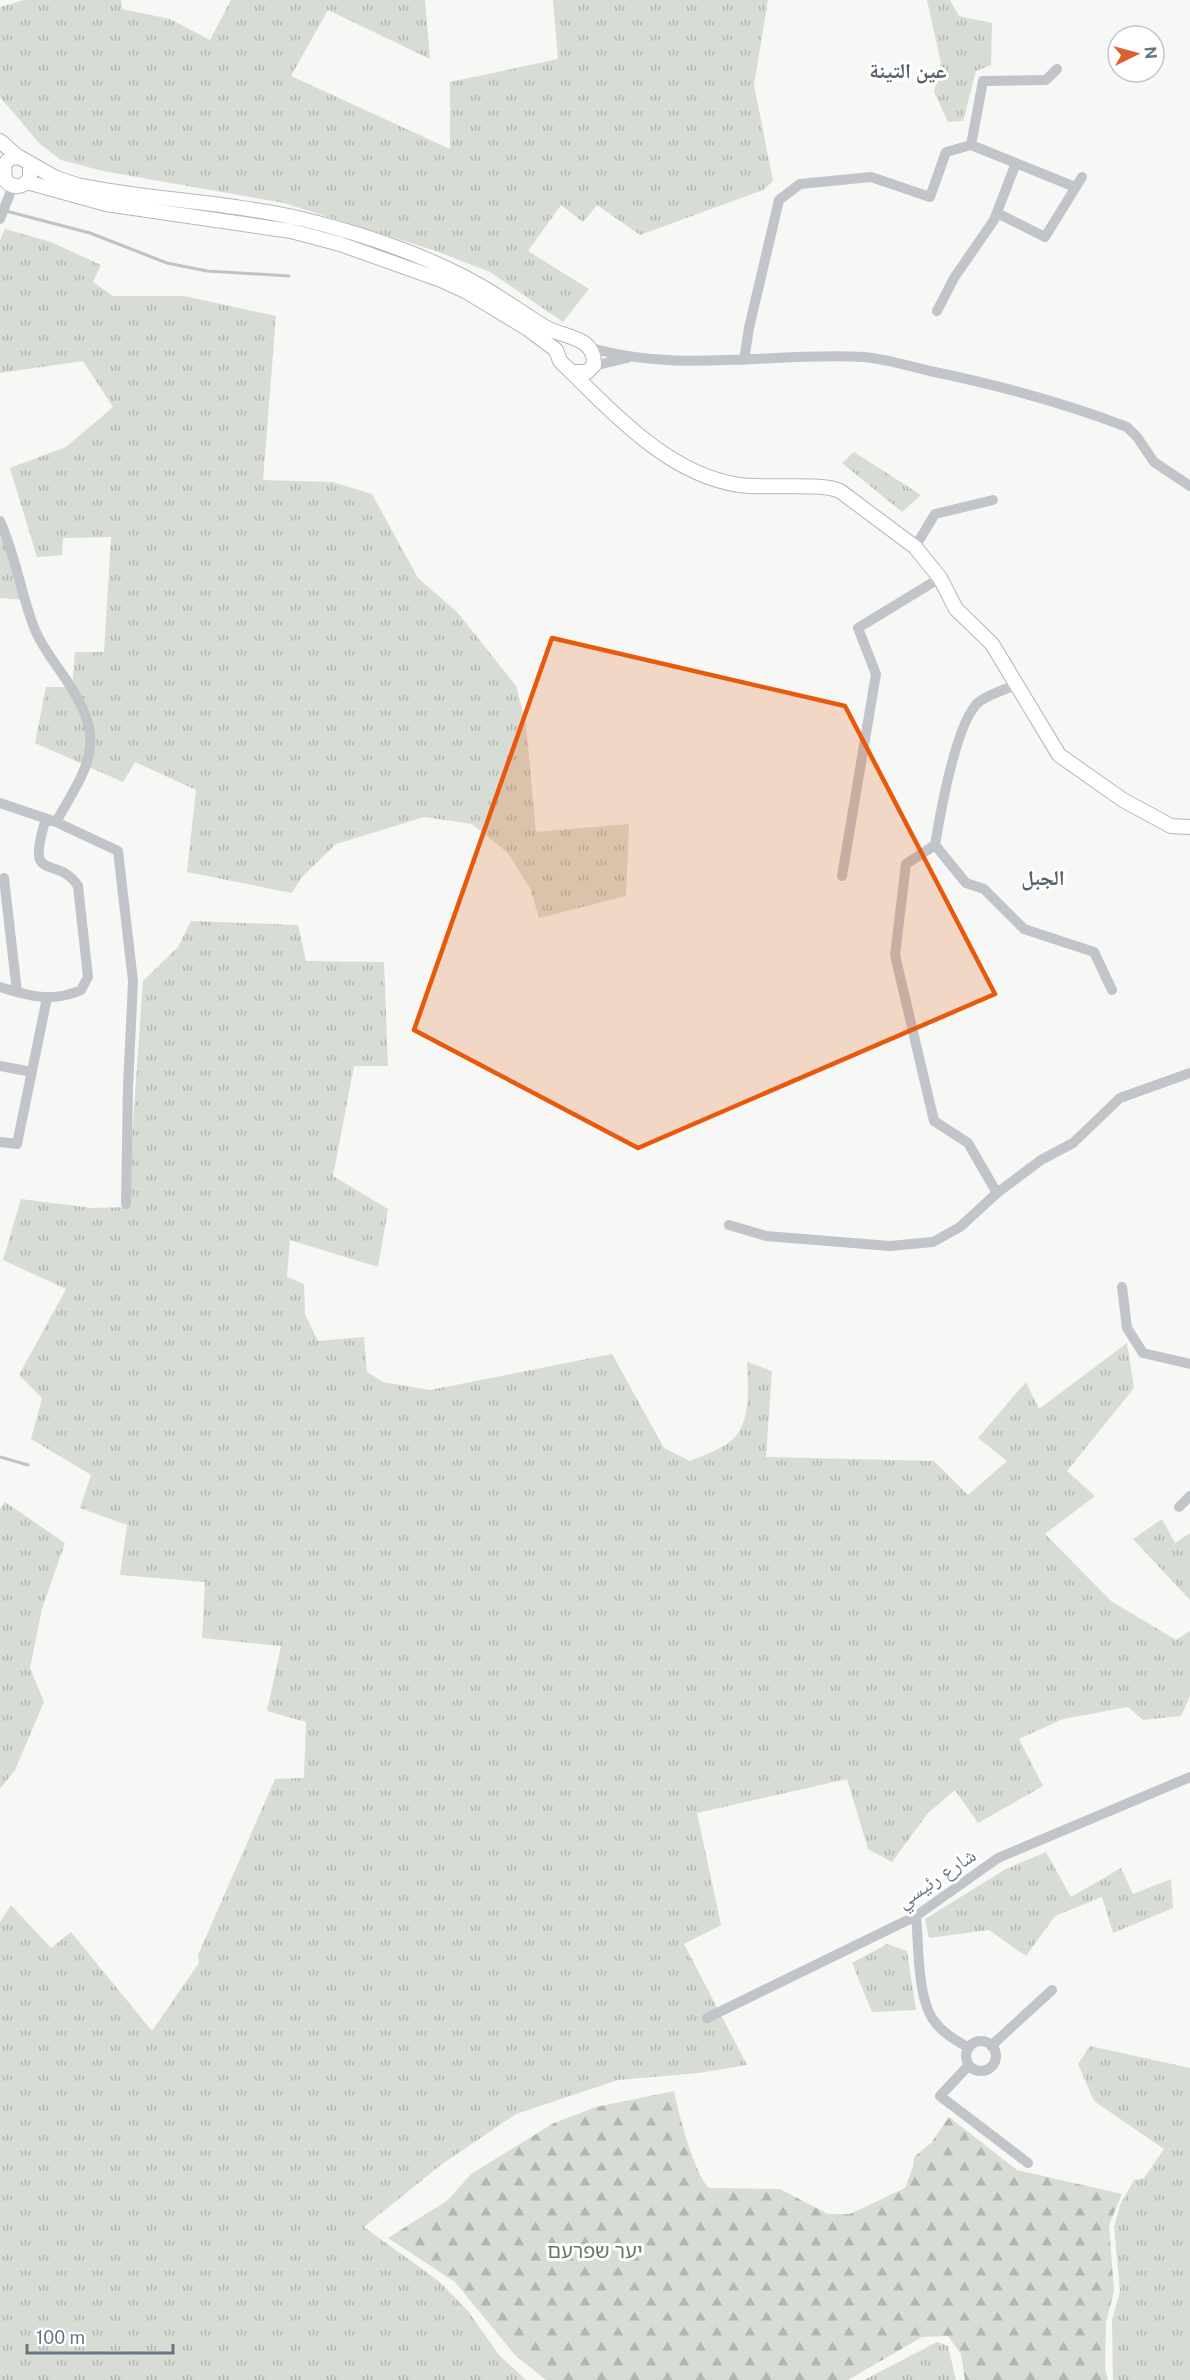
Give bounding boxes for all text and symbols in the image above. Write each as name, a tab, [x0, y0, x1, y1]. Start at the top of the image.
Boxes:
north arrow	[1106, 24, 1166, 84]
text: N	[1140, 46, 1160, 60]
district label: عين التينة	[869, 58, 947, 84]
district label: الجبل	[1021, 865, 1065, 891]
street label: شارع رئيسي	[892, 1843, 982, 1917]
park label: יער שפרעם	[547, 2239, 643, 2263]
scale bar	[27, 2317, 172, 2355]
text: 100 m	[36, 2327, 85, 2348]

